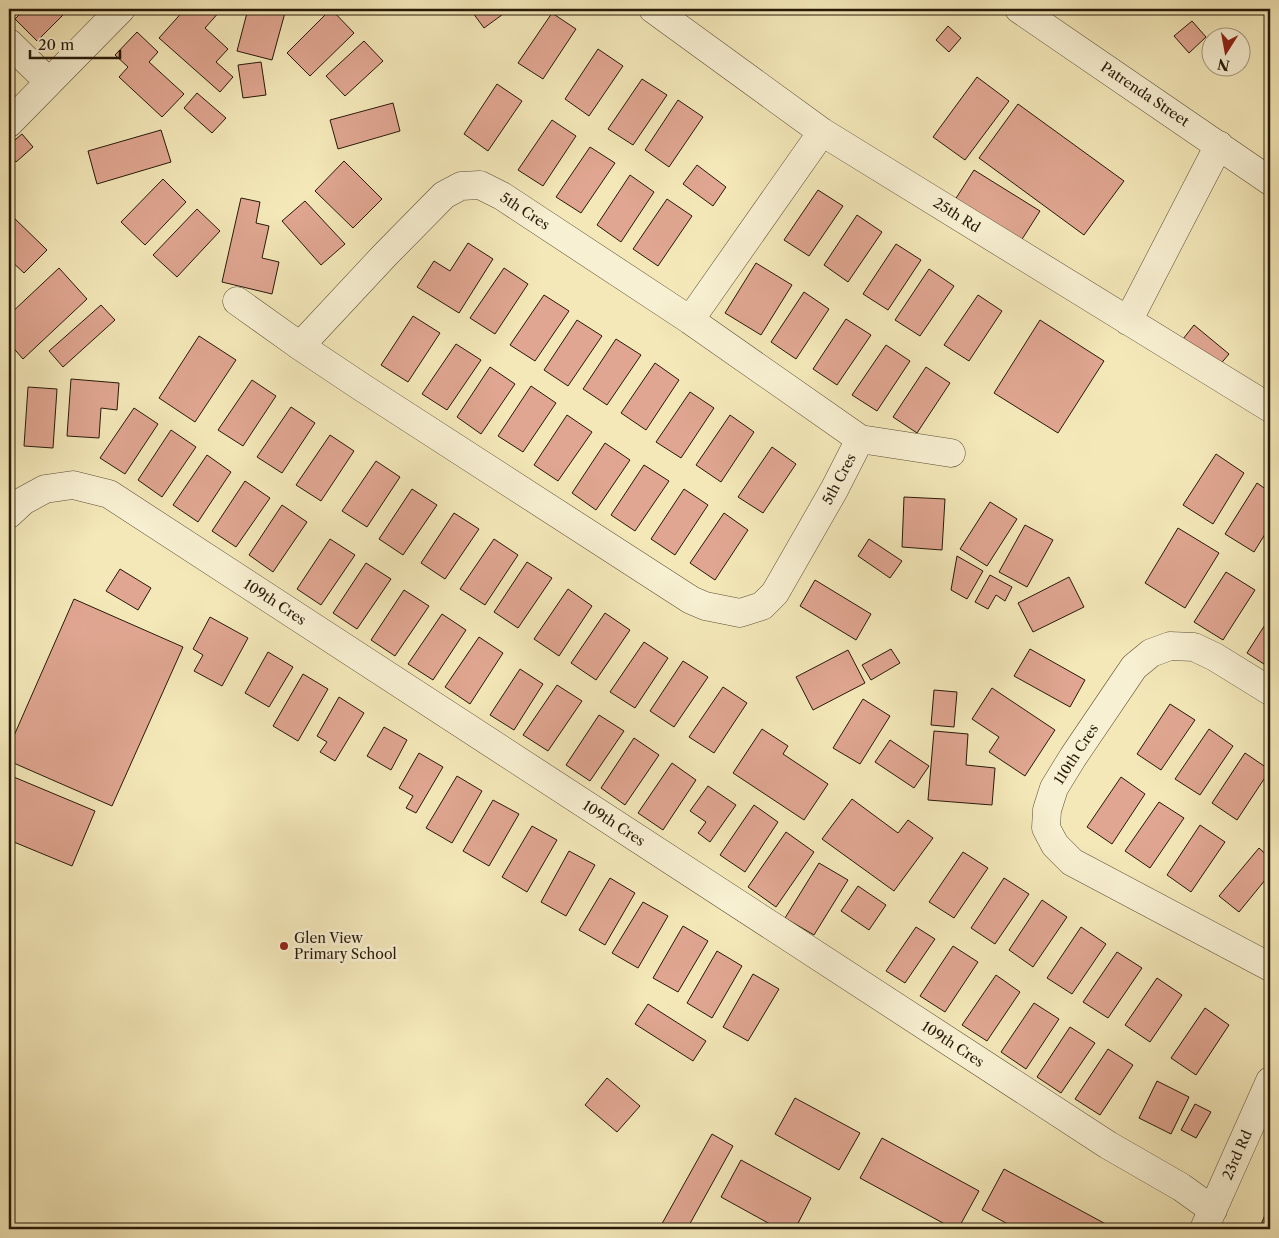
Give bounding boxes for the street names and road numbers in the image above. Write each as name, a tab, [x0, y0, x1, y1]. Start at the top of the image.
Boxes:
street label: Patrenda Street	[1097, 58, 1193, 130]
street label: 5th Cres	[497, 188, 553, 234]
street label: 25th Rd	[930, 194, 984, 237]
street label: 5th Cres	[818, 450, 860, 508]
street label: 109th Cres	[240, 575, 310, 629]
street label: 110th Cres	[1050, 720, 1102, 788]
street label: 109th Cres	[579, 796, 649, 850]
street label: 109th Cres	[918, 1017, 988, 1071]
street label: 23rd Rd	[1218, 1127, 1256, 1183]

